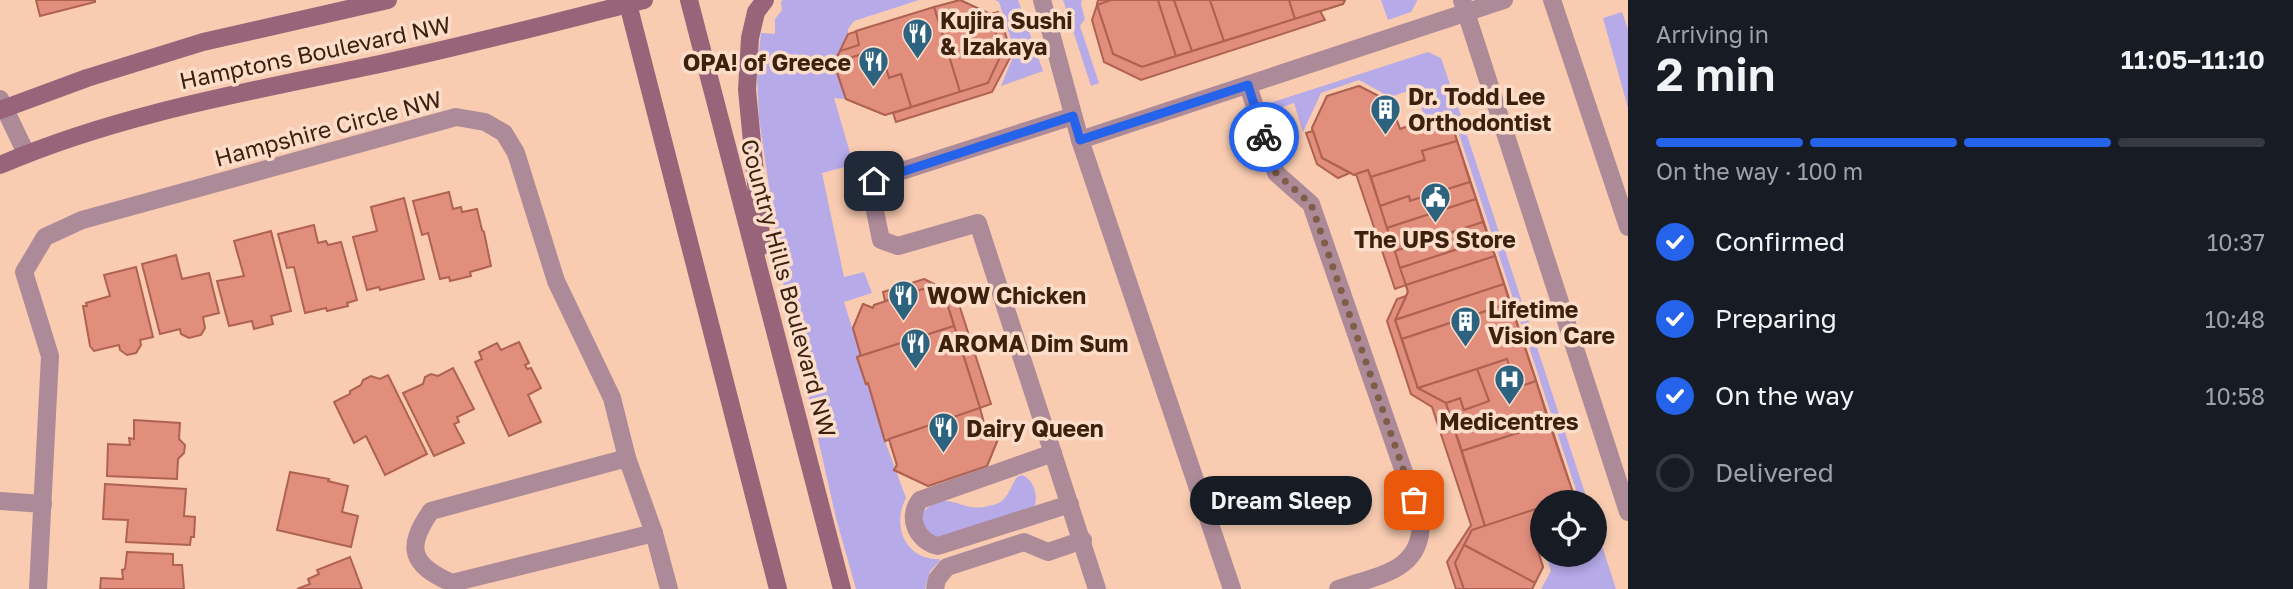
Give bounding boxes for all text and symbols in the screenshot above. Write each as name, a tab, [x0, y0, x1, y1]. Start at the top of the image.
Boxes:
place label: Kujira Sushi & Izakaya	[940, 6, 1073, 60]
street label: Hamptons Boulevard NW	[177, 10, 453, 94]
restaurant icon: Kujira Sushi & Izakaya	[900, 16, 934, 60]
text: Arriving in	[1656, 20, 1769, 48]
text: 11:05–11:10	[2121, 44, 2265, 75]
restaurant icon: OPA! of Greece	[857, 45, 891, 89]
text: 2 min	[1656, 46, 1776, 101]
place label: OPA! of Greece	[683, 48, 851, 76]
place label: Dr. Todd Lee Orthodontist	[1408, 82, 1551, 136]
street label: Hampshire Circle NW	[211, 84, 445, 172]
building icon: Dr. Todd Lee Orthodontist	[1368, 92, 1402, 136]
courier	[1229, 102, 1299, 172]
icon: bike	[1245, 118, 1283, 156]
street label: Country Hills Boulevard NW	[736, 136, 842, 440]
pin	[844, 151, 904, 211]
text: On the way · 100 m	[1656, 157, 1863, 185]
icon: home	[855, 162, 893, 200]
public building icon: The UPS Store	[1418, 181, 1452, 225]
icon: check	[1656, 223, 1694, 261]
place label: The UPS Store	[1354, 225, 1516, 253]
text: Confirmed	[1715, 226, 1845, 257]
text: 10:37	[2207, 228, 2265, 256]
restaurant icon: WOW Chicken	[887, 278, 921, 322]
place label: WOW Chicken	[927, 281, 1086, 309]
place label: Lifetime Vision Care	[1488, 295, 1615, 349]
icon: check	[1656, 300, 1694, 338]
text: Preparing	[1715, 303, 1837, 334]
building icon: Lifetime Vision Care	[1448, 305, 1482, 349]
text: 10:48	[2205, 305, 2265, 333]
restaurant icon: AROMA Dim Sum	[898, 326, 932, 370]
place label: AROMA Dim Sum	[938, 329, 1128, 357]
hospital icon: Medicentres	[1492, 363, 1526, 407]
icon: check	[1656, 377, 1694, 415]
text: On the way	[1715, 380, 1854, 411]
text: 10:58	[2205, 382, 2265, 410]
place label: Medicentres	[1439, 407, 1579, 435]
restaurant icon: Dairy Queen	[926, 411, 960, 455]
place label: Dairy Queen	[966, 414, 1104, 442]
text: Delivered	[1715, 457, 1834, 488]
pin	[1384, 470, 1444, 530]
callout: Dream Sleep	[1190, 476, 1372, 524]
icon: bag	[1395, 481, 1433, 519]
text: Dream Sleep	[1211, 486, 1351, 514]
map controls	[1530, 490, 1607, 567]
button: locate	[1530, 490, 1607, 567]

